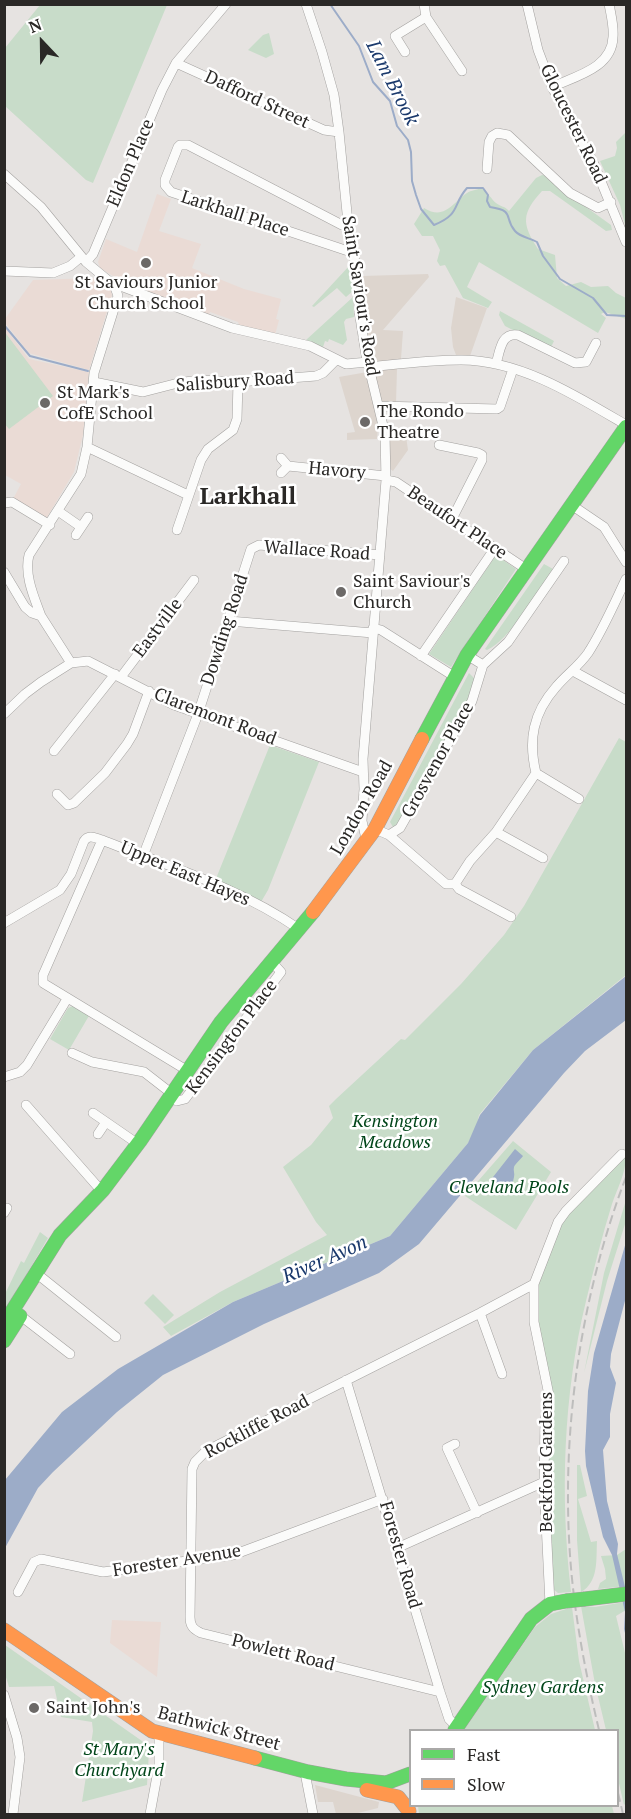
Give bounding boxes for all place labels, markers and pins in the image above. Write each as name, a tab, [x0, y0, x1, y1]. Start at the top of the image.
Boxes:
marker: St Saviours Junior Church School	[139, 256, 153, 270]
place label: St Saviours Junior Church School	[75, 272, 217, 314]
place label: St Mark's CofE School	[57, 382, 153, 424]
marker: St Mark's CofE School	[38, 396, 52, 410]
place label: The Rondo Theatre	[377, 401, 464, 444]
marker: The Rondo Theatre	[358, 415, 372, 429]
place label: Saint Saviour's Church	[353, 571, 471, 614]
marker: Saint Saviour's Church	[334, 585, 348, 599]
place label: Saint John's	[46, 1697, 141, 1719]
marker: Saint John's	[27, 1701, 41, 1715]

